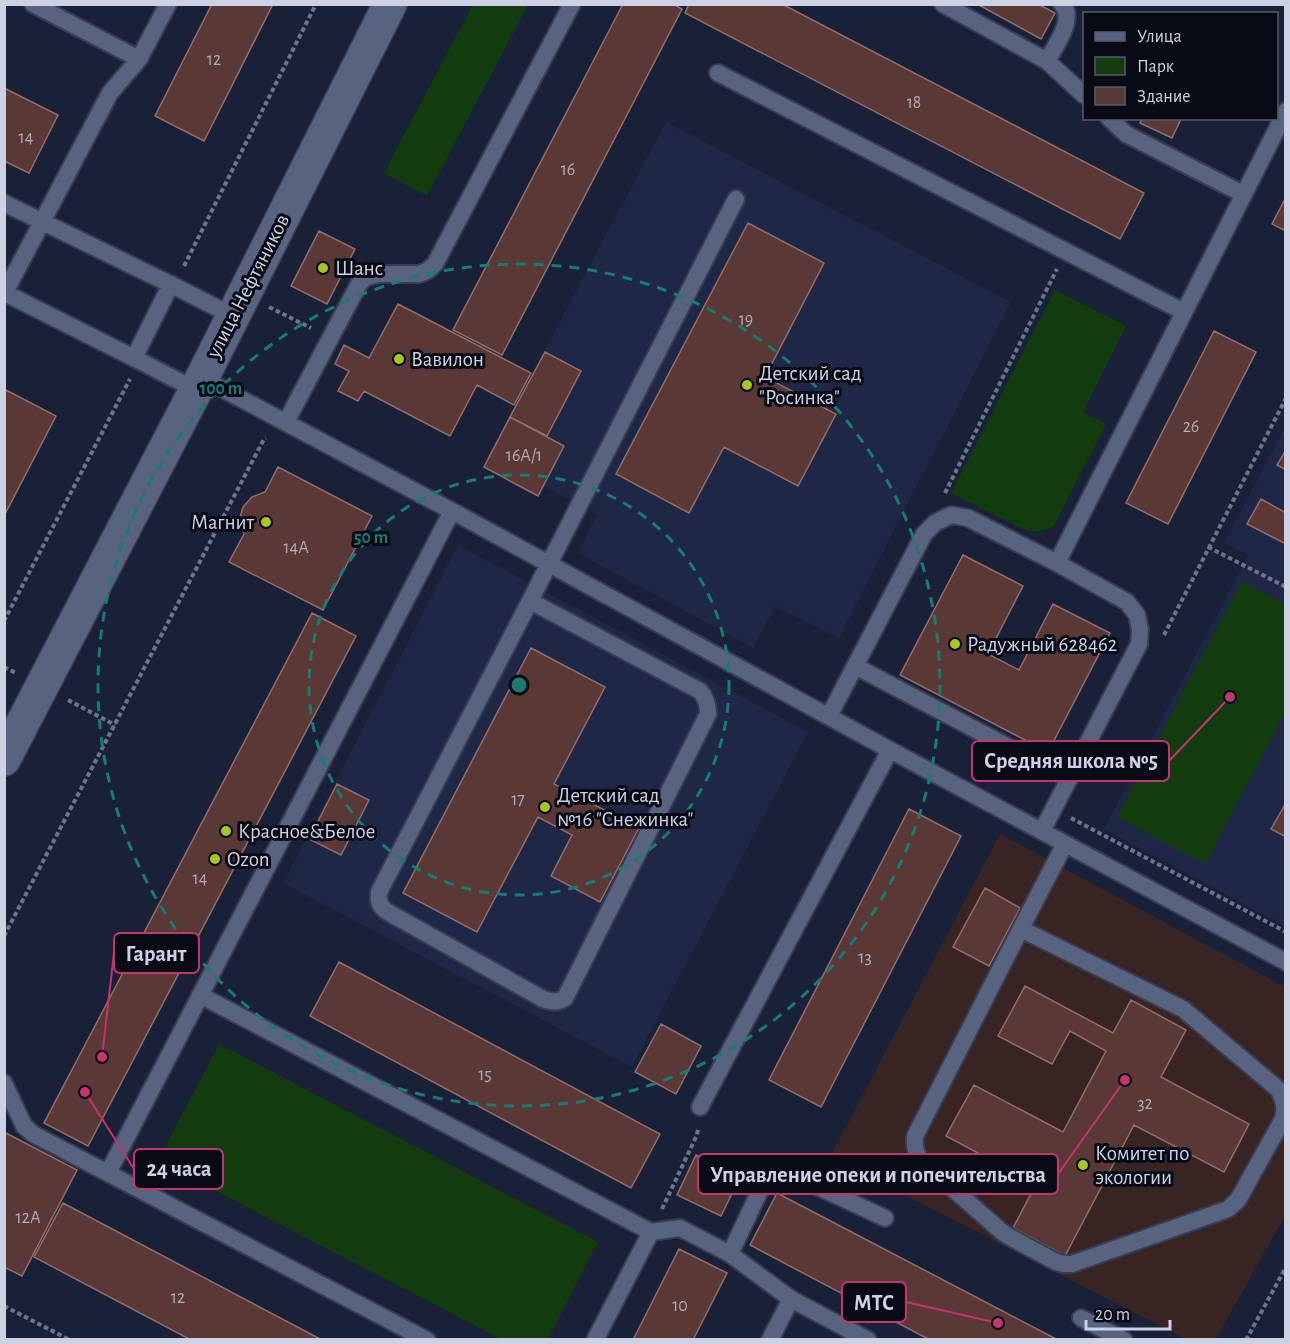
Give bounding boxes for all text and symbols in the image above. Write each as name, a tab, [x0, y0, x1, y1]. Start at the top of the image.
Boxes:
legend	[1083, 12, 1278, 120]
text: Улица	[1137, 28, 1182, 46]
house number: 12	[207, 51, 221, 69]
text: Парк	[1137, 58, 1175, 76]
text: Здание	[1137, 88, 1191, 106]
house number: 18	[907, 94, 921, 112]
house number: 14	[19, 129, 34, 147]
house number: 16	[561, 161, 575, 179]
street label: улица Нефтяников	[202, 211, 293, 362]
place label: Шанс	[335, 258, 383, 279]
marker: Шанс	[316, 261, 330, 275]
house number: 19	[739, 311, 753, 329]
place label: Вавилон	[411, 349, 484, 370]
marker: Вавилон	[392, 352, 406, 366]
place label: Детский сад "Росинка"	[759, 363, 862, 408]
marker: Детский сад "Росинка"	[740, 378, 754, 392]
text: 100 m	[200, 380, 242, 398]
house number: 26	[1183, 418, 1199, 436]
house number: 16А/1	[506, 447, 542, 465]
place label: Магнит	[191, 512, 254, 533]
marker: Магнит	[259, 515, 273, 529]
text: 50 m	[354, 529, 388, 547]
house number: 14А	[283, 539, 309, 557]
place label: Радужный 628462	[967, 634, 1117, 655]
marker: Радужный 628462	[948, 637, 962, 651]
centre of rings	[509, 675, 529, 695]
callout: Средняя школа №5	[972, 741, 1169, 781]
text: Средняя школа №5	[984, 750, 1158, 772]
place label: Детский сад №16 "Снежинка"	[557, 785, 693, 830]
house number: 17	[511, 791, 525, 809]
marker: Детский сад №16 "Снежинка"	[538, 800, 552, 814]
place label: Красное&Белое	[238, 821, 375, 842]
marker: Красное&Белое	[219, 824, 233, 838]
place label: Ozon	[227, 849, 270, 870]
marker: Ozon	[208, 852, 222, 866]
house number: 14	[193, 870, 208, 888]
callout: Гарант	[114, 933, 199, 973]
text: Гарант	[126, 943, 187, 965]
house number: 13	[858, 949, 872, 967]
house number: 15	[478, 1066, 492, 1084]
house number: 32	[1137, 1095, 1153, 1113]
place label: Комитет по экологии	[1095, 1143, 1189, 1188]
callout: 24 часа	[134, 1149, 223, 1189]
callout: Управление опеки и попечительства	[698, 1154, 1058, 1194]
text: 24 часа	[147, 1158, 212, 1180]
marker: Комитет по экологии	[1076, 1158, 1090, 1172]
text: Управление опеки и попечительства	[710, 1164, 1046, 1186]
house number: 12А	[16, 1209, 41, 1227]
callout: МТС	[842, 1282, 906, 1322]
house number: 12	[171, 1289, 185, 1307]
text: МТС	[854, 1292, 894, 1314]
scale bar	[1086, 1293, 1170, 1331]
house number: 10	[672, 1297, 688, 1315]
text: 20 m	[1095, 1306, 1130, 1324]

